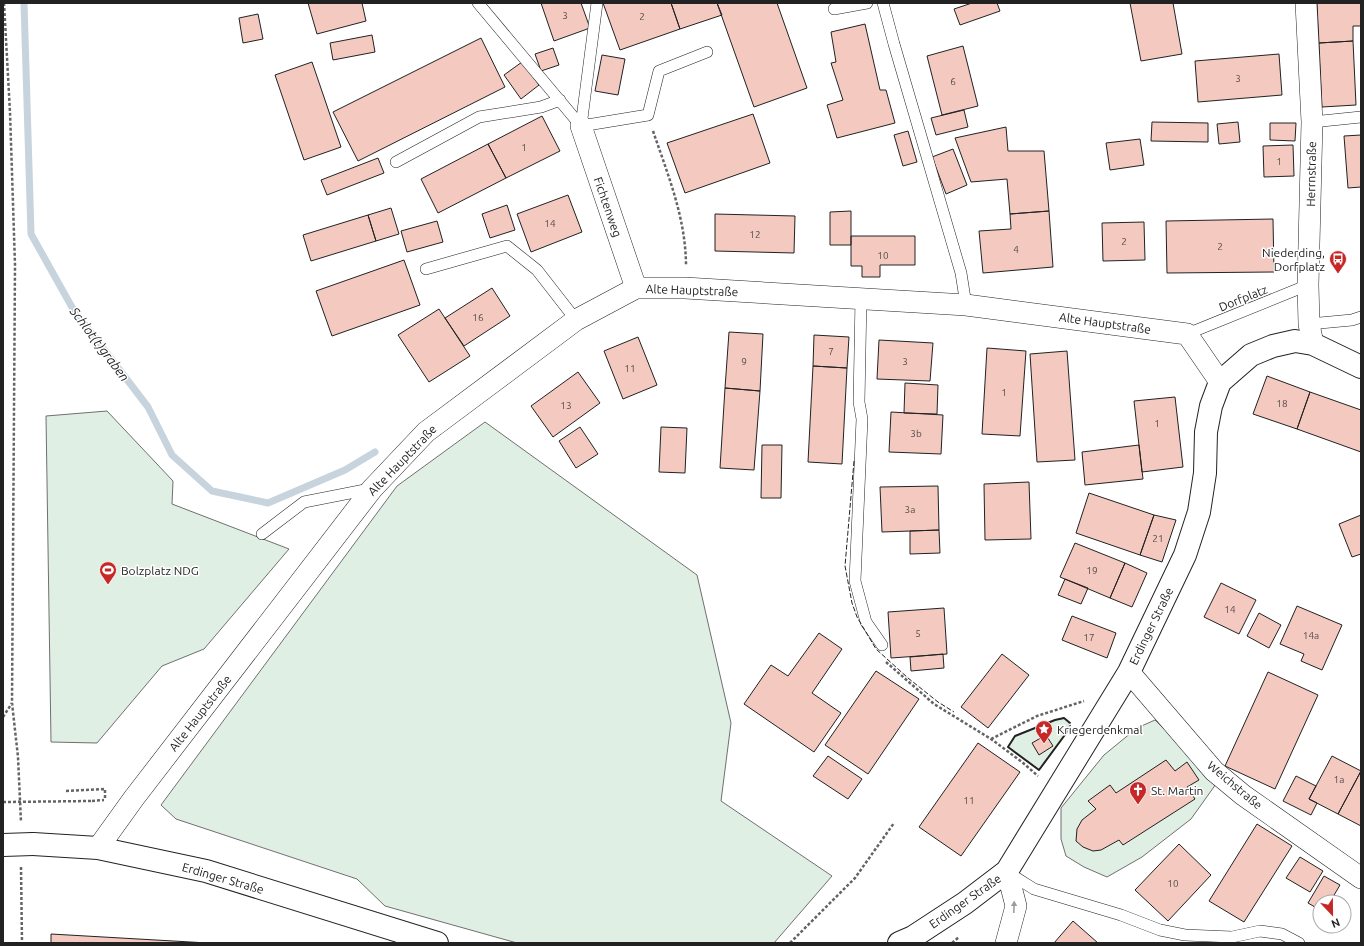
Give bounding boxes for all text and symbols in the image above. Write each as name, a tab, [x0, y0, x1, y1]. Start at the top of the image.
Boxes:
house number: 3	[562, 10, 568, 21]
house number: 2	[639, 11, 645, 22]
house number: 3	[1235, 73, 1241, 84]
house number: 6	[950, 76, 956, 87]
street label: Herrnstraße	[1304, 141, 1318, 207]
house number: 1	[521, 142, 527, 153]
house number: 1	[1276, 156, 1282, 167]
street label: Fichtenweg	[592, 175, 624, 239]
house number: 14	[544, 218, 556, 229]
house number: 12	[749, 229, 761, 240]
house number: 2	[1121, 236, 1127, 247]
house number: 2	[1217, 241, 1223, 252]
house number: 4	[1013, 244, 1019, 255]
place label: Niederding, Dorfplatz	[1262, 246, 1325, 273]
bus stop icon: Niederding, Dorfplatz	[1328, 249, 1348, 274]
house number: 10	[877, 250, 889, 261]
street label: Alte Hauptstraße	[645, 282, 739, 298]
street label: Dorfplatz	[1217, 282, 1270, 314]
water label: Schlot(t)graben	[66, 304, 132, 384]
street label: Alte Hauptstraße	[1058, 310, 1152, 336]
house number: 16	[472, 312, 484, 323]
house number: 7	[828, 346, 834, 357]
house number: 9	[741, 356, 747, 367]
house number: 3	[902, 356, 908, 367]
house number: 11	[624, 363, 636, 374]
house number: 1	[1001, 387, 1007, 398]
house number: 18	[1276, 398, 1288, 409]
house number: 13	[560, 400, 572, 411]
house number: 1	[1154, 418, 1160, 429]
street label: Alte Hauptstraße	[365, 422, 439, 498]
house number: 3b	[910, 428, 922, 439]
house number: 3a	[905, 504, 915, 515]
house number: 21	[1152, 533, 1164, 544]
sports icon: Bolzplatz NDG	[98, 560, 118, 585]
place label: Bolzplatz NDG	[121, 564, 199, 577]
house number: 19	[1086, 565, 1098, 576]
street label: Erdinger Straße	[1127, 585, 1175, 667]
house number: 14	[1224, 604, 1236, 615]
house number: 5	[915, 628, 921, 639]
house number: 14a	[1303, 630, 1319, 641]
house number: 17	[1083, 632, 1095, 643]
street label: Alte Hauptstraße	[166, 673, 234, 753]
place icon: Kriegerdenkmal	[1034, 719, 1054, 744]
place label: Kriegerdenkmal	[1057, 723, 1143, 736]
street label: Weichstraße	[1205, 758, 1265, 812]
house number: 1a	[1334, 774, 1344, 785]
church icon: St. Martin	[1128, 780, 1148, 805]
place label: St. Martin	[1151, 784, 1203, 797]
house number: 11	[963, 795, 975, 806]
street label: Erdinger Straße	[181, 860, 265, 896]
street label: Erdinger Straße	[927, 871, 1003, 931]
house number: 10	[1167, 878, 1179, 889]
north arrow	[1312, 894, 1352, 934]
one-way arrow	[1011, 900, 1017, 913]
text: N	[1330, 916, 1342, 930]

